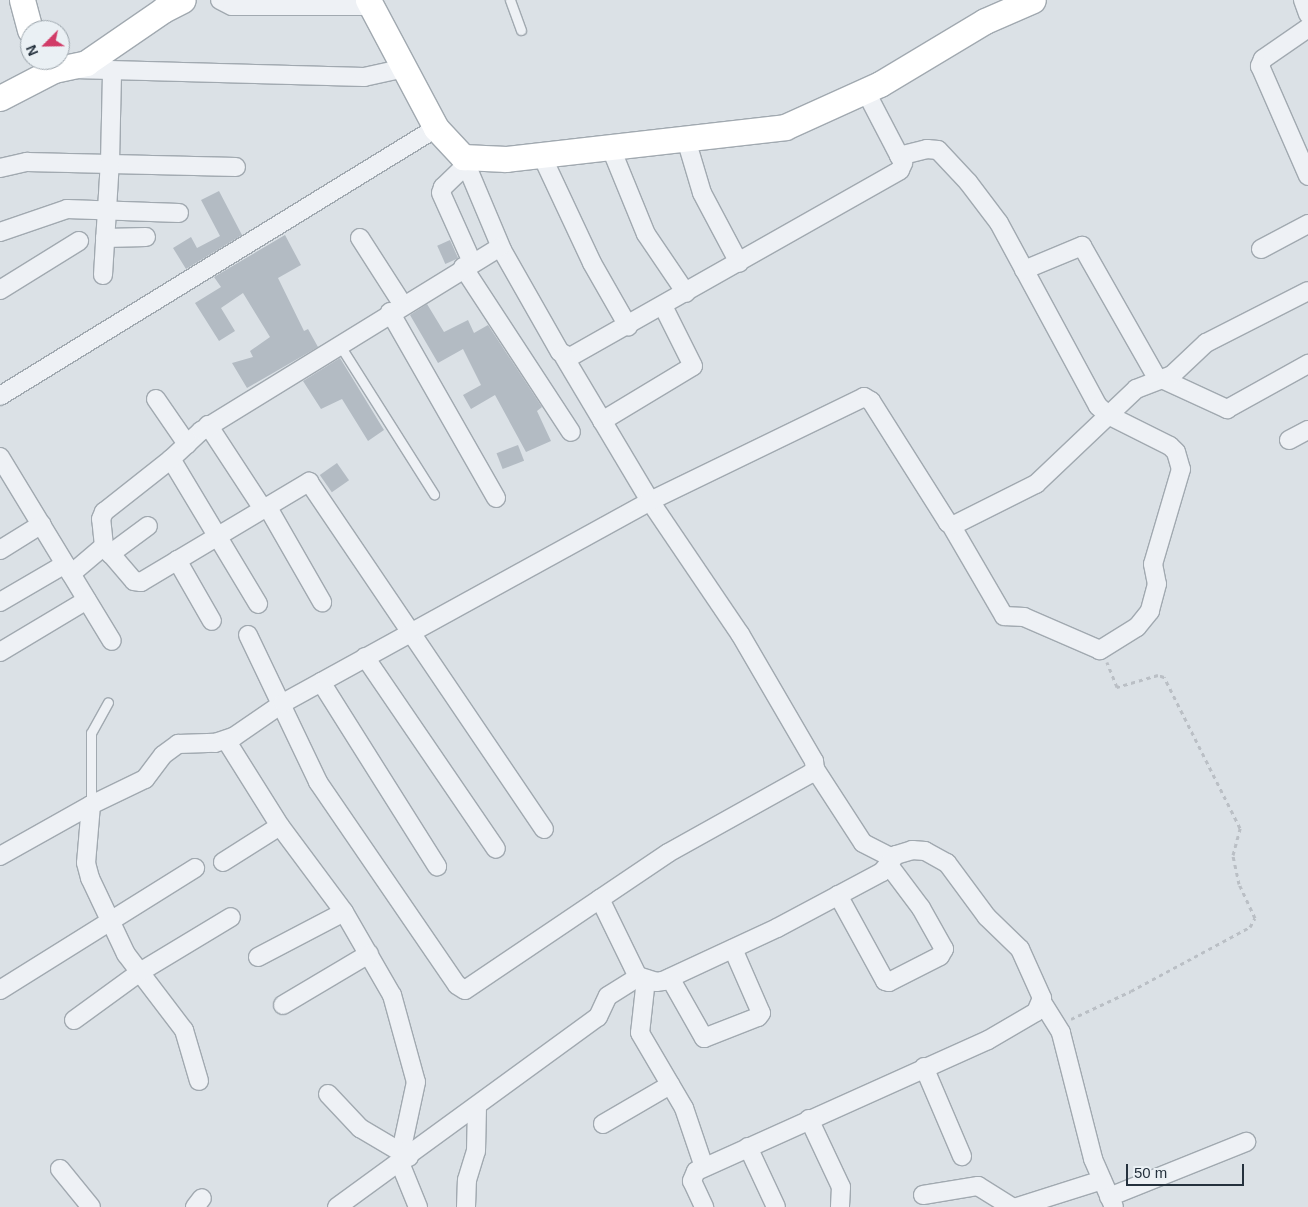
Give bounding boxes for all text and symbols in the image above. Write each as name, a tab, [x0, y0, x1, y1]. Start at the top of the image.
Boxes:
north arrow	[20, 20, 70, 70]
text: N	[23, 43, 41, 58]
scale bar	[1128, 1154, 1246, 1186]
text: 50 m	[1134, 1164, 1167, 1181]

